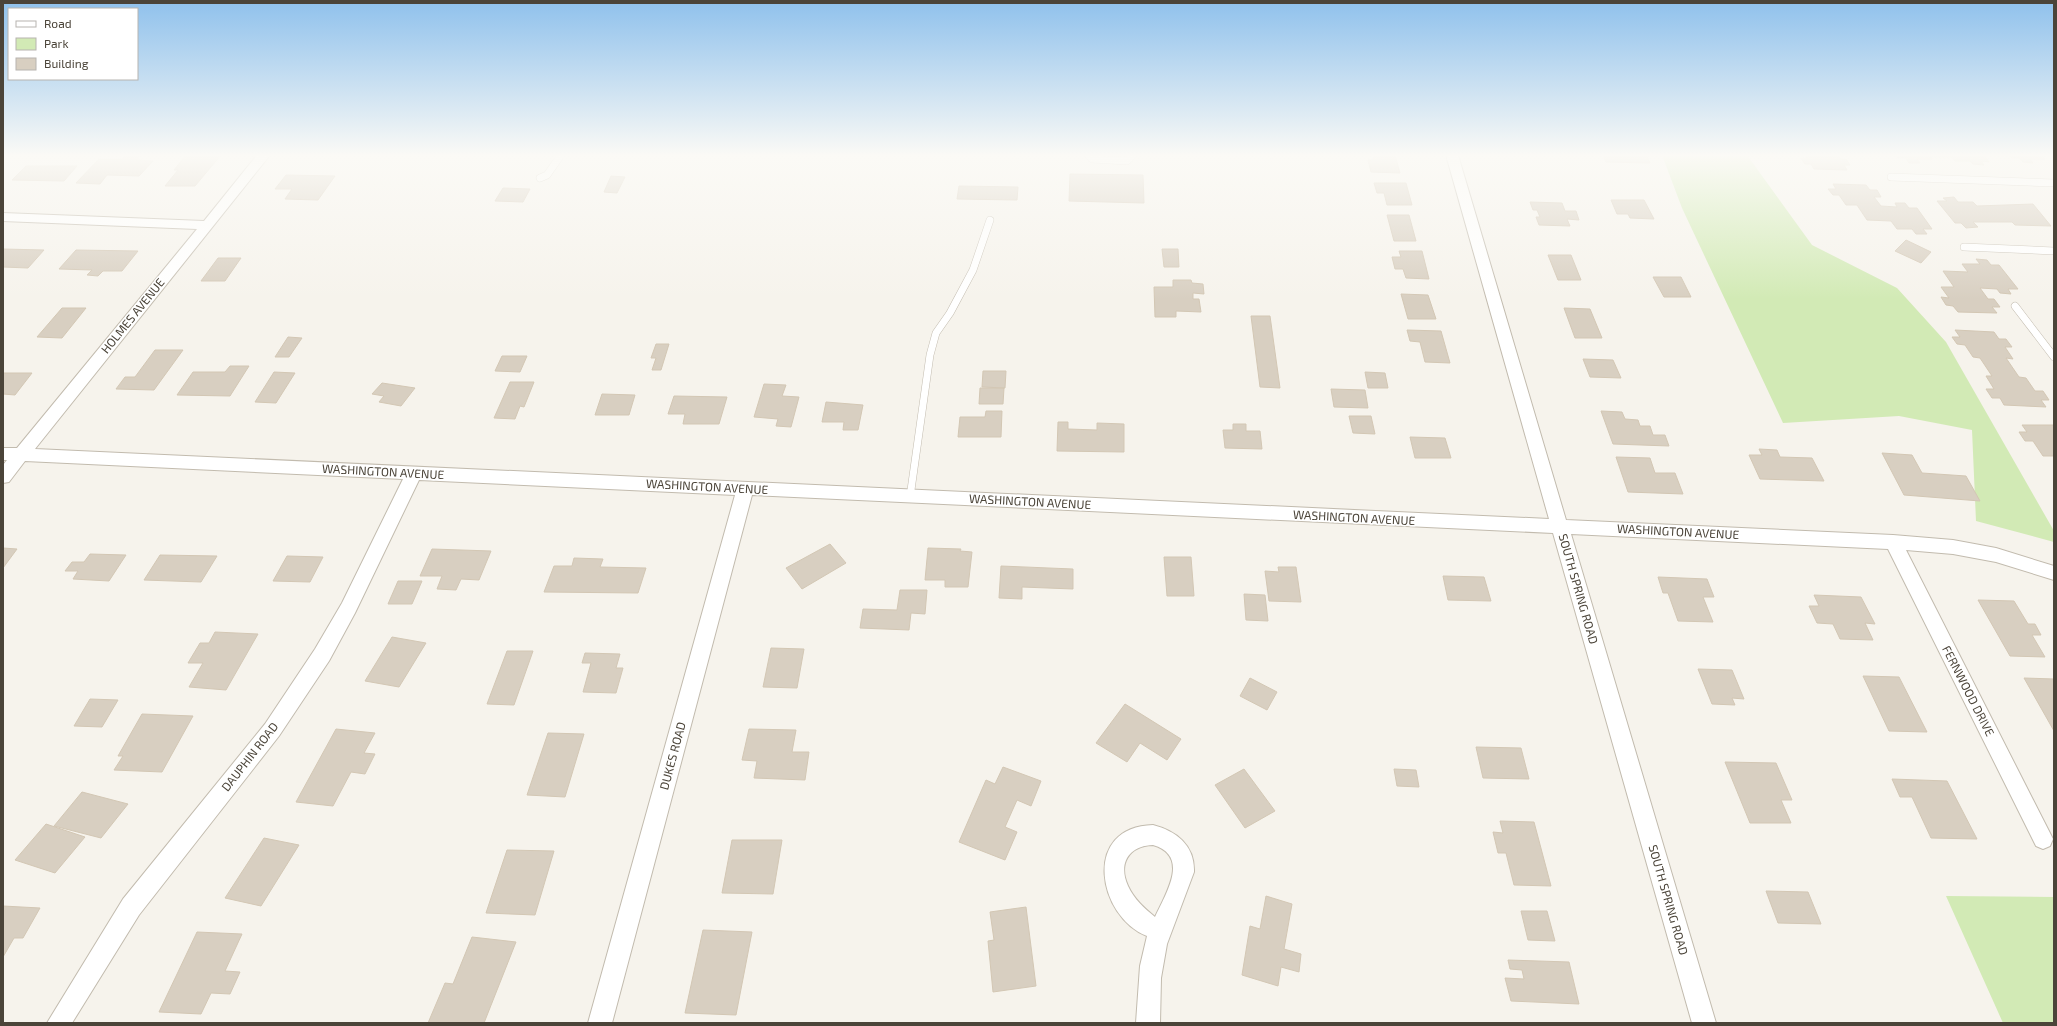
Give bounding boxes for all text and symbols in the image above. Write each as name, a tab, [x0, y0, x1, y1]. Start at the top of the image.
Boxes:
legend	[8, 8, 138, 80]
text: Road	[44, 16, 72, 30]
text: Park	[44, 36, 69, 50]
text: Building	[44, 56, 89, 70]
street label: HOLMES AVENUE	[98, 275, 167, 356]
street label: WASHINGTON AVENUE	[322, 461, 445, 481]
street label: WASHINGTON AVENUE	[646, 476, 769, 496]
street label: WASHINGTON AVENUE	[969, 491, 1092, 511]
street label: WASHINGTON AVENUE	[1293, 507, 1416, 527]
street label: WASHINGTON AVENUE	[1617, 521, 1740, 541]
street label: SOUTH SPRING ROAD	[1556, 532, 1601, 646]
street label: FERNWOOD DRIVE	[1940, 643, 1998, 738]
street label: DAUPHIN ROAD	[218, 719, 280, 794]
street label: DUKES ROAD	[656, 720, 688, 791]
street label: SOUTH SPRING ROAD	[1646, 843, 1691, 957]

